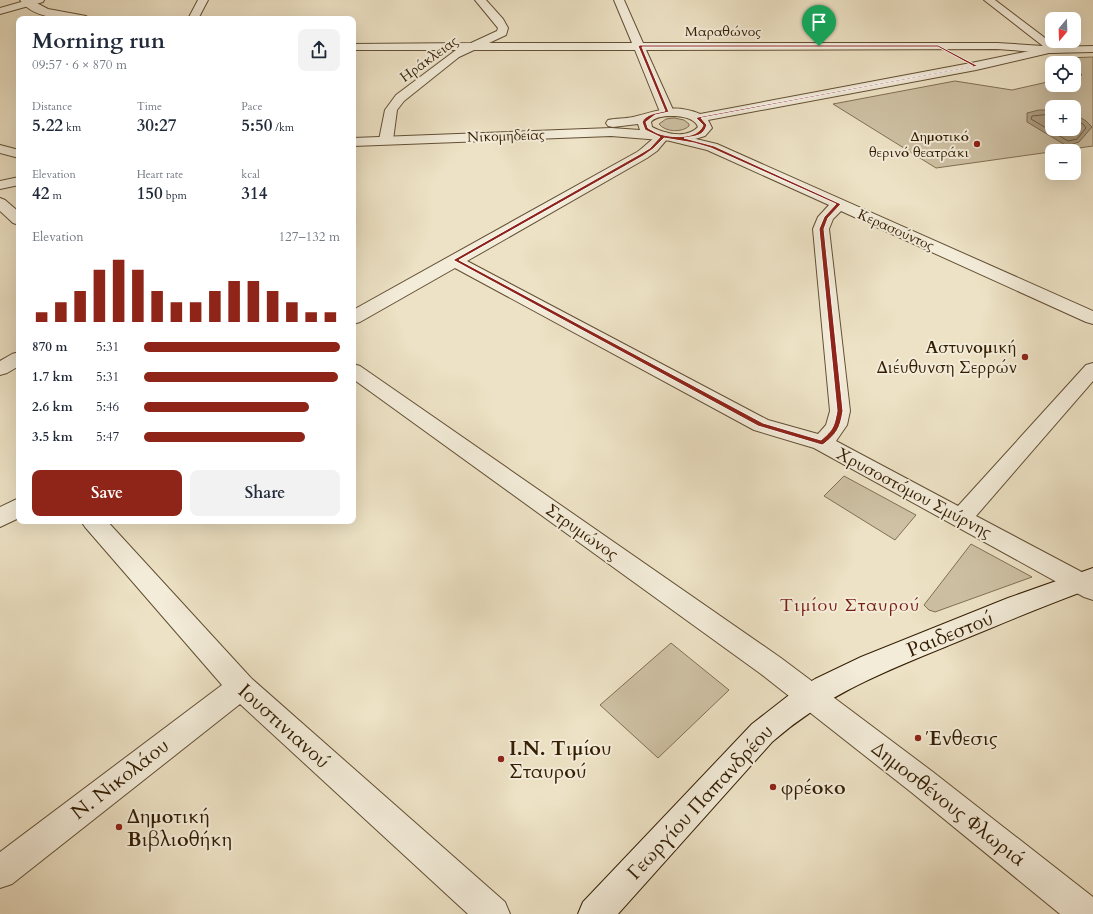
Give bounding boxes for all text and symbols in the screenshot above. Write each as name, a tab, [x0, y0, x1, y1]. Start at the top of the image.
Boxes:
pin	[802, 5, 836, 46]
icon: arrive	[808, 11, 830, 33]
north arrow	[1045, 12, 1081, 48]
map controls	[1045, 12, 1081, 180]
street label: Μαραθώνος	[685, 22, 761, 41]
text: Morning run	[32, 26, 165, 56]
button: share	[298, 29, 340, 71]
street label: Ηράκλειας	[396, 31, 462, 87]
text: 09:57 · 6 × 870 m	[32, 56, 127, 74]
button: locate	[1045, 56, 1081, 92]
text: Distance	[32, 99, 72, 114]
text: Time	[137, 99, 162, 114]
text: Pace	[241, 99, 263, 114]
button: +	[1045, 100, 1081, 136]
text: 5.22	[32, 114, 63, 137]
text: 30:27	[137, 114, 176, 137]
text: 5:50	[241, 114, 272, 137]
text: km	[63, 120, 81, 135]
text: /km	[272, 120, 294, 135]
street label: Νικομηδείας	[467, 125, 545, 147]
place label: Δημοτικό θερινό θεατράκι	[869, 127, 970, 162]
marker: Δημοτικό θερινό θεατράκι	[972, 139, 982, 149]
button: −	[1045, 144, 1081, 180]
text: Elevation	[32, 167, 76, 182]
text: Heart rate	[137, 167, 183, 182]
text: kcal	[241, 167, 260, 182]
text: 42	[32, 182, 49, 205]
text: 150	[137, 182, 163, 205]
text: 314	[241, 182, 267, 205]
text: m	[49, 188, 62, 203]
text: bpm	[163, 188, 187, 203]
street label: Κερασούντος	[855, 205, 937, 255]
text: Elevation	[32, 228, 84, 246]
text: 127–132 m	[278, 228, 340, 246]
place label: Αστυνομική Διέυθυνση Σερρών	[877, 336, 1017, 379]
text: 870 m	[32, 338, 67, 356]
text: 5:31	[96, 338, 119, 356]
marker: Αστυνομική Διέυθυνση Σερρών	[1020, 352, 1030, 362]
text: 1.7 km	[32, 368, 73, 386]
text: 5:31	[96, 368, 119, 386]
text: 2.6 km	[32, 398, 73, 416]
text: 5:46	[96, 398, 119, 416]
text: 3.5 km	[32, 428, 73, 446]
text: 5:47	[96, 428, 119, 446]
street label: Χρυσοστόμου Σμύρνης	[832, 442, 996, 544]
button: Save	[32, 470, 182, 516]
button: Share	[190, 470, 340, 516]
street label: Στρυμώνος	[541, 499, 623, 565]
district label: Τιμίου Σταυρού	[780, 593, 920, 618]
street label: Ραιδεστού	[903, 604, 997, 664]
street label: Ιουστινιανού	[232, 678, 336, 774]
street label: Γεωργίου Παπανδρέου	[621, 718, 779, 886]
place label: Ένθεσις	[925, 725, 998, 752]
street label: Ν. Νικολάου	[65, 732, 175, 826]
marker: Ένθεσις	[913, 733, 923, 743]
place label: Ι.Ν. Τιμίου Σταυρού	[509, 735, 611, 785]
street label: Δημοσθένους Φλωριά	[866, 735, 1032, 873]
marker: Ι.Ν. Τιμίου Σταυρού	[496, 754, 506, 764]
place label: φρέοκο	[781, 774, 846, 801]
marker: φρέοκο	[768, 782, 778, 792]
place label: Δημοτική Βιβλιοθήκη	[127, 803, 232, 853]
marker: Δημοτική Βιβλιοθήκη	[114, 822, 124, 832]

